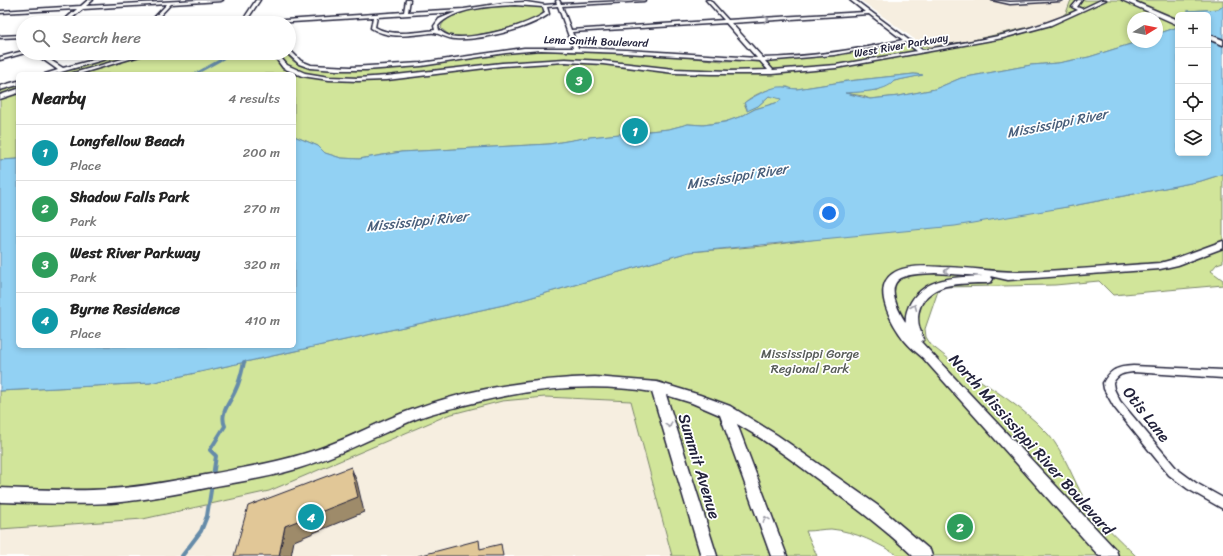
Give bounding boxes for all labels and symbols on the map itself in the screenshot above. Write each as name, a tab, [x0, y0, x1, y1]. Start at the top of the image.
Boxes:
north arrow	[1127, 12, 1163, 48]
one-way arrow	[763, 15, 769, 23]
street label: West River Parkway	[852, 28, 950, 63]
street label: Lena Smith Boulevard	[543, 30, 650, 53]
pin: 3	[566, 65, 592, 95]
water label: Mississippi River	[1005, 101, 1113, 145]
pin: 1	[622, 116, 648, 146]
water label: Mississippi River	[685, 156, 792, 197]
water label: Mississippi River	[365, 203, 472, 239]
your location	[819, 203, 839, 223]
one-way arrow	[944, 267, 950, 275]
one-way arrow	[909, 304, 917, 311]
park label: Mississippi Gorge Regional Park	[761, 342, 859, 380]
street label: North Mississippi River Boulevard	[942, 347, 1123, 543]
street label: Otis Lane	[1115, 380, 1178, 449]
street label: Summit Avenue	[670, 410, 729, 523]
one-way arrow	[664, 421, 673, 428]
pin: 4	[298, 502, 324, 532]
pin: 2	[947, 512, 973, 542]
one-way arrow	[762, 516, 770, 523]

